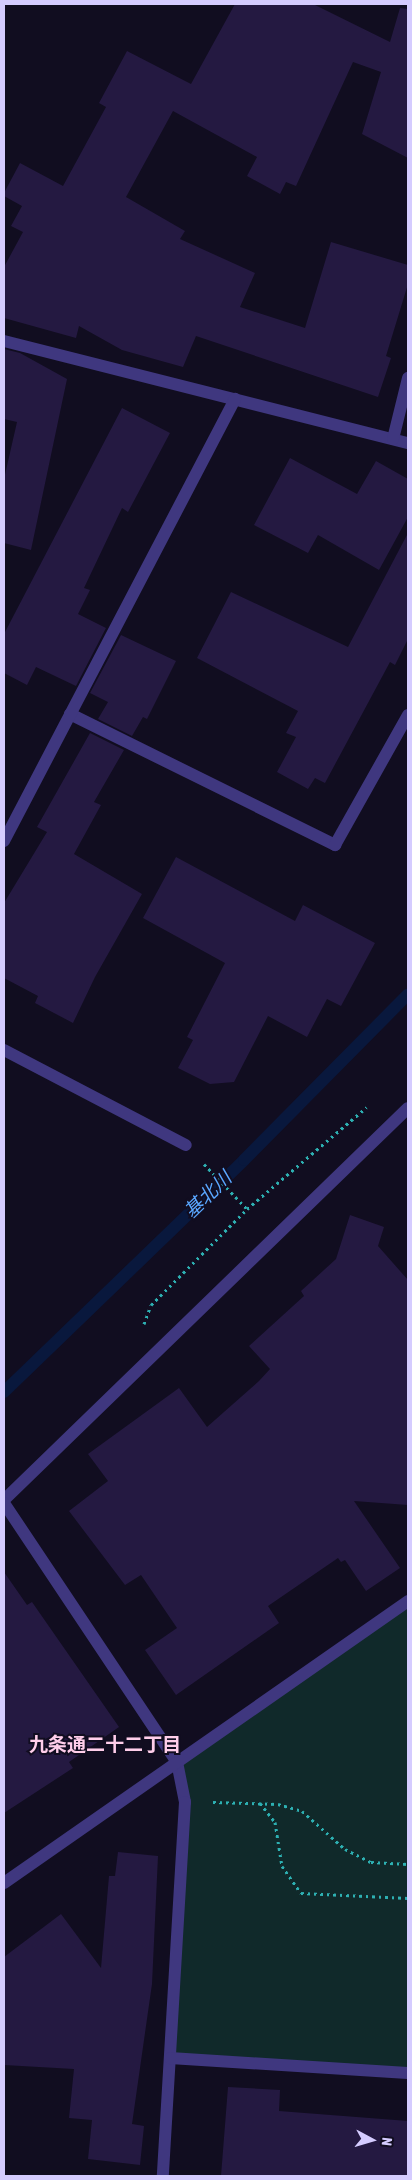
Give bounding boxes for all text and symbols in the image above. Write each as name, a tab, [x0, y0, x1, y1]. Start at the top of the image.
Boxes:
water label: 基北川	[180, 1167, 236, 1223]
district label: 九条通二十二丁目	[29, 1734, 181, 1756]
north arrow	[347, 2115, 397, 2165]
text: N	[379, 2137, 395, 2147]

